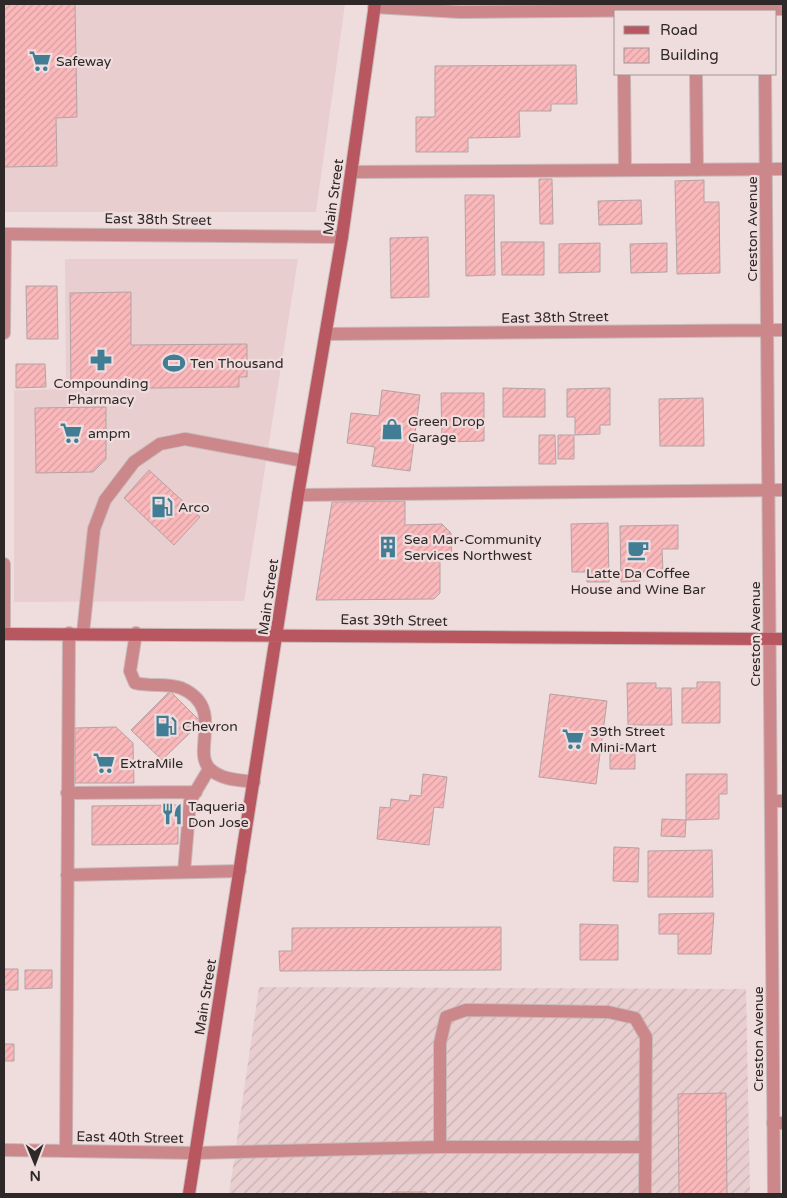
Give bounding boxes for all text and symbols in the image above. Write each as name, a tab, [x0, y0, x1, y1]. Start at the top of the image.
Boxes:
legend	[614, 10, 777, 75]
text: Road	[660, 21, 698, 39]
text: Building	[660, 46, 719, 64]
supermarket icon: Safeway	[27, 48, 53, 74]
place label: Safeway	[56, 53, 112, 70]
street label: Main Street	[320, 157, 347, 236]
street label: Creston Avenue	[744, 176, 761, 282]
street label: East 38th Street	[104, 210, 213, 229]
street label: East 38th Street	[501, 308, 610, 327]
pharmacy icon: Compounding Pharmacy	[88, 347, 114, 373]
sports icon: Ten Thousand	[161, 350, 187, 376]
place label: Ten Thousand	[190, 355, 284, 372]
place label: Compounding Pharmacy	[54, 375, 148, 408]
place label: Green Drop Garage	[408, 413, 485, 446]
shop icon: Green Drop Garage	[379, 416, 405, 442]
supermarket icon: ampm	[58, 420, 84, 446]
place label: ampm	[88, 425, 130, 442]
fuel station icon: Arco	[149, 494, 175, 520]
place label: Arco	[178, 499, 209, 516]
place label: Sea Mar-Community Services Northwest	[404, 531, 542, 564]
building icon: Sea Mar-Community Services Northwest	[375, 534, 401, 560]
cafe icon: Latte Da Coffee House and Wine Bar	[625, 537, 651, 563]
street label: Main Street	[255, 557, 282, 636]
place label: Latte Da Coffee House and Wine Bar	[570, 565, 706, 598]
street label: Creston Avenue	[747, 581, 764, 687]
street label: East 39th Street	[340, 611, 449, 630]
fuel station icon: Chevron	[153, 713, 179, 739]
place label: Chevron	[182, 718, 238, 735]
place label: 39th Street Mini-Mart	[590, 723, 666, 756]
supermarket icon: 39th Street Mini-Mart	[560, 726, 586, 752]
supermarket icon: ExtraMile	[91, 750, 117, 776]
place label: ExtraMile	[120, 755, 183, 772]
place label: Taqueria Don Jose	[188, 798, 249, 831]
restaurant icon: Taqueria Don Jose	[159, 801, 185, 827]
street label: Main Street	[191, 957, 220, 1036]
street label: Creston Avenue	[750, 986, 767, 1092]
street label: East 40th Street	[76, 1128, 185, 1147]
north arrow	[10, 1138, 60, 1188]
text: N	[29, 1167, 41, 1184]

